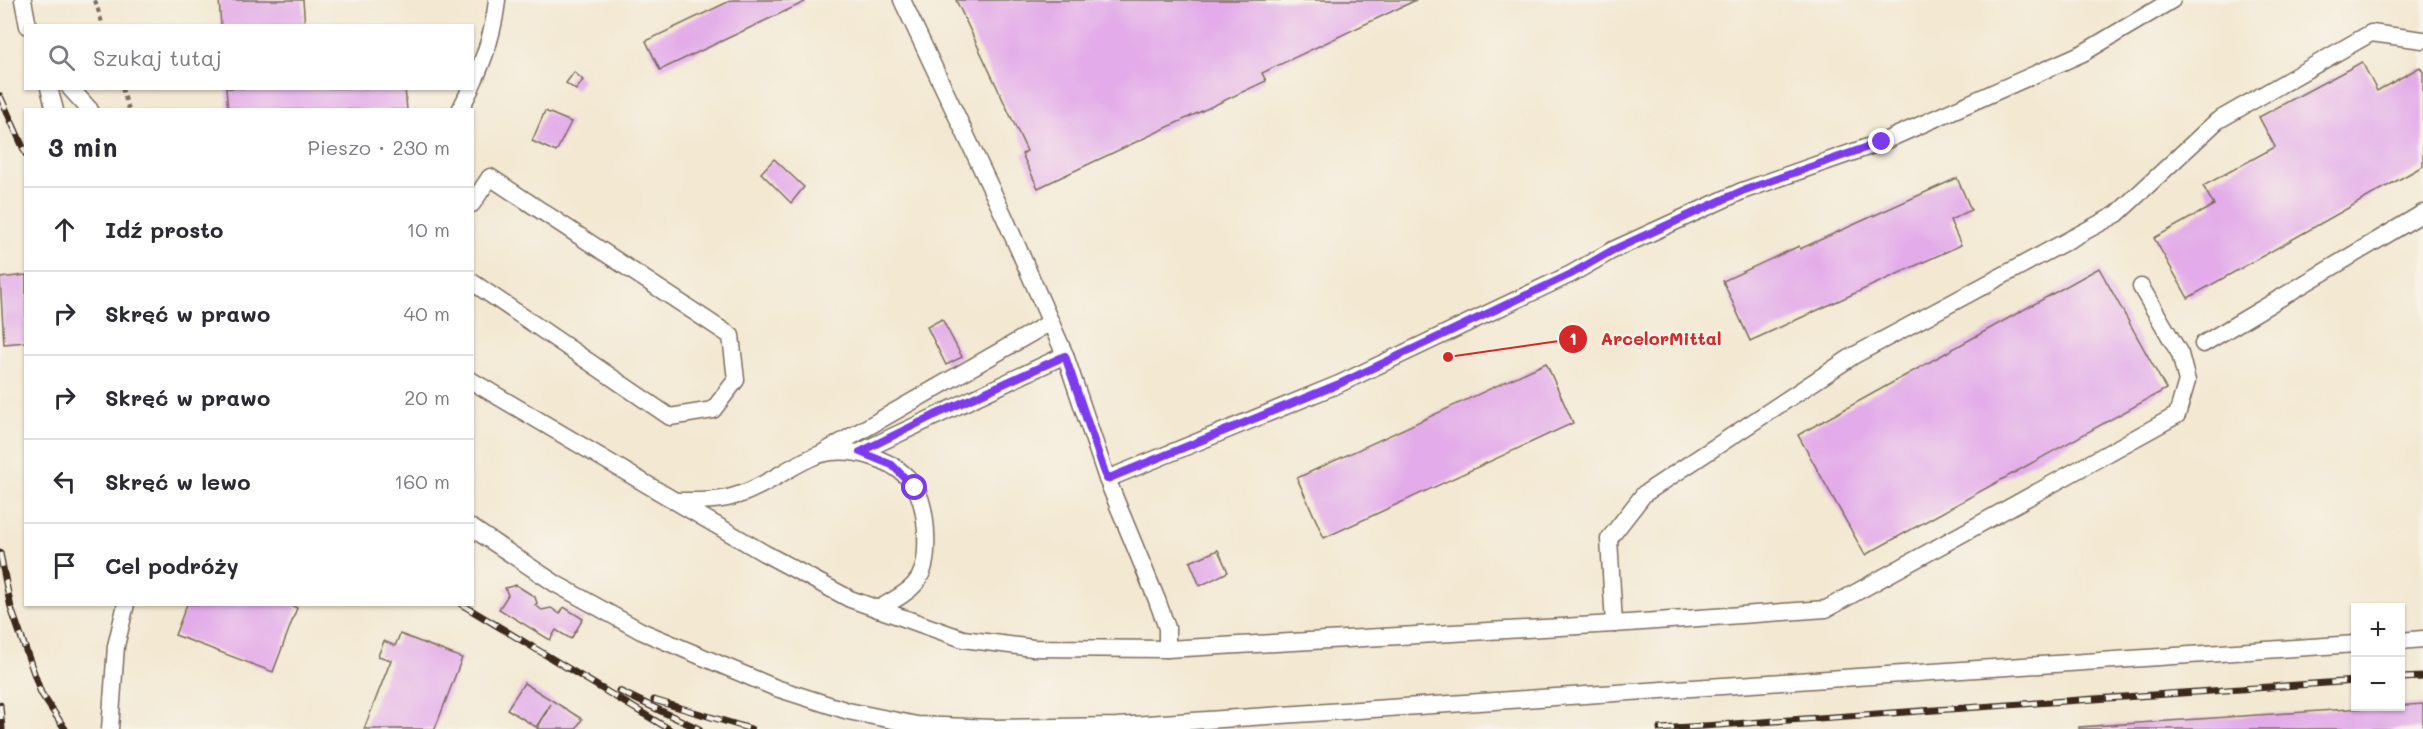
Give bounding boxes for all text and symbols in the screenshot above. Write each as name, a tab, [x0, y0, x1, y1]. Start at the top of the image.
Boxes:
search box	[24, 24, 474, 90]
icon: search	[45, 41, 78, 74]
text: Szukaj tutaj	[93, 43, 222, 72]
route end	[1868, 128, 1894, 154]
text: 3 min	[48, 130, 117, 164]
text: Pieszo · 230 m	[308, 134, 450, 160]
icon: ahead	[48, 213, 81, 246]
text: Idź prosto	[105, 215, 223, 244]
text: 10 m	[406, 216, 450, 242]
icon: right	[48, 297, 81, 330]
text: Skręć w prawo	[105, 299, 270, 328]
text: 40 m	[404, 300, 450, 326]
callout: ArcelorMittal	[1558, 321, 1734, 357]
text: 1	[1569, 326, 1577, 350]
text: ArcelorMittal	[1600, 326, 1722, 350]
icon: right	[48, 381, 81, 414]
text: Skręć w prawo	[105, 383, 270, 412]
text: 20 m	[404, 384, 450, 410]
icon: left	[48, 465, 81, 498]
text: Skręć w lewo	[105, 467, 251, 496]
text: 160 m	[394, 468, 450, 494]
route start	[901, 474, 927, 500]
icon: arrive	[48, 549, 81, 582]
text: Cel podróży	[105, 551, 239, 580]
map controls	[2351, 603, 2405, 711]
button: +	[2351, 603, 2405, 657]
button: −	[2351, 657, 2405, 711]

